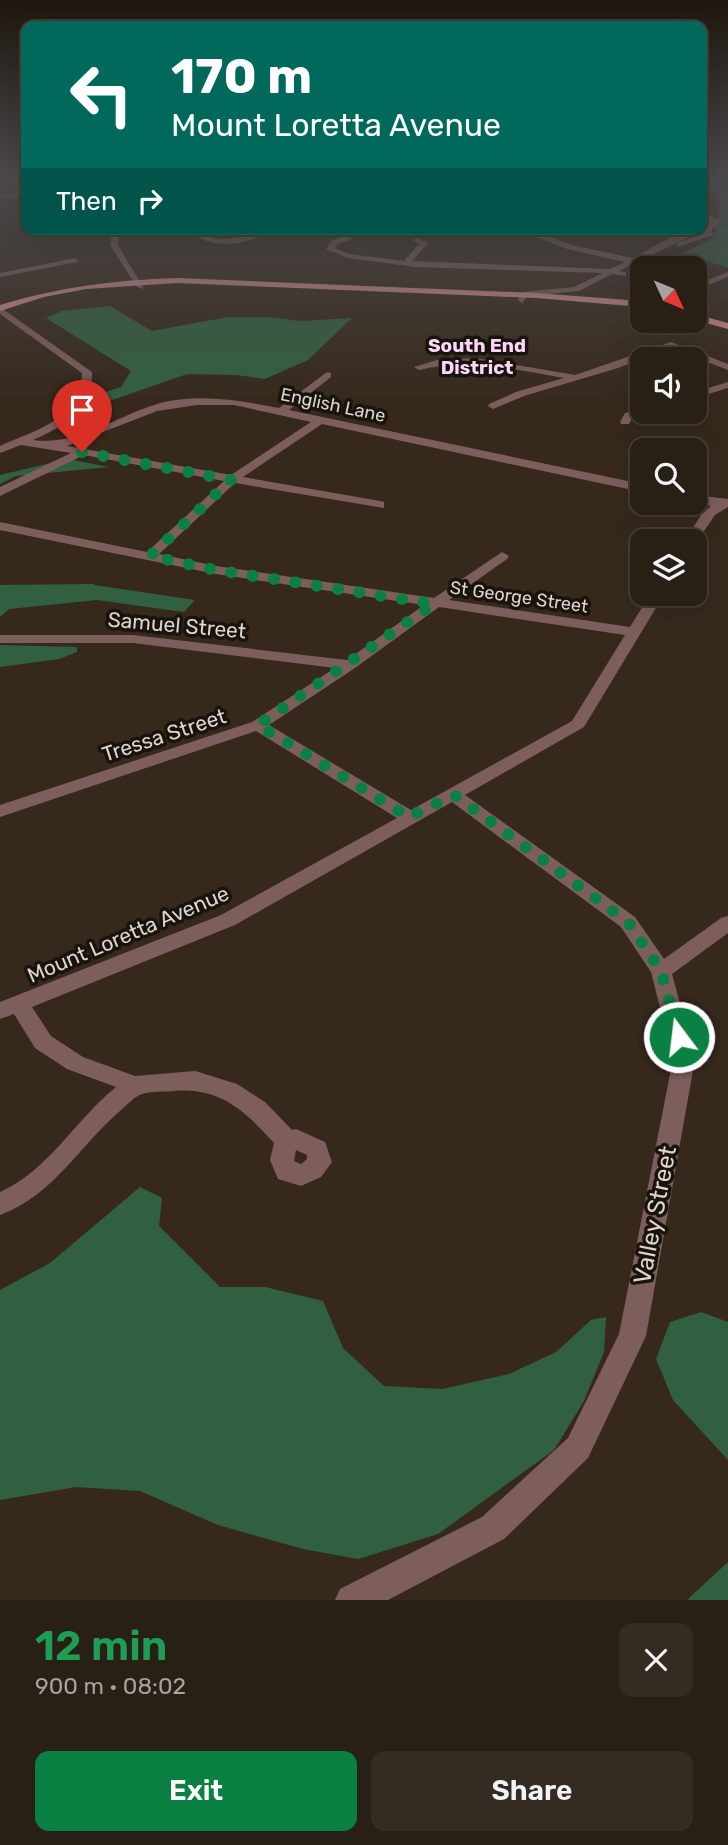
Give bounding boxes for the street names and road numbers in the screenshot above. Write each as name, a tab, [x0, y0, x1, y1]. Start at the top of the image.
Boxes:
street label: English Lane	[278, 383, 388, 427]
street label: St George Street	[449, 576, 589, 618]
street label: Samuel Street	[107, 607, 247, 643]
street label: Tressa Street	[99, 703, 229, 767]
street label: Mount Loretta Avenue	[23, 880, 233, 988]
street label: Valley Street	[628, 1144, 682, 1286]

